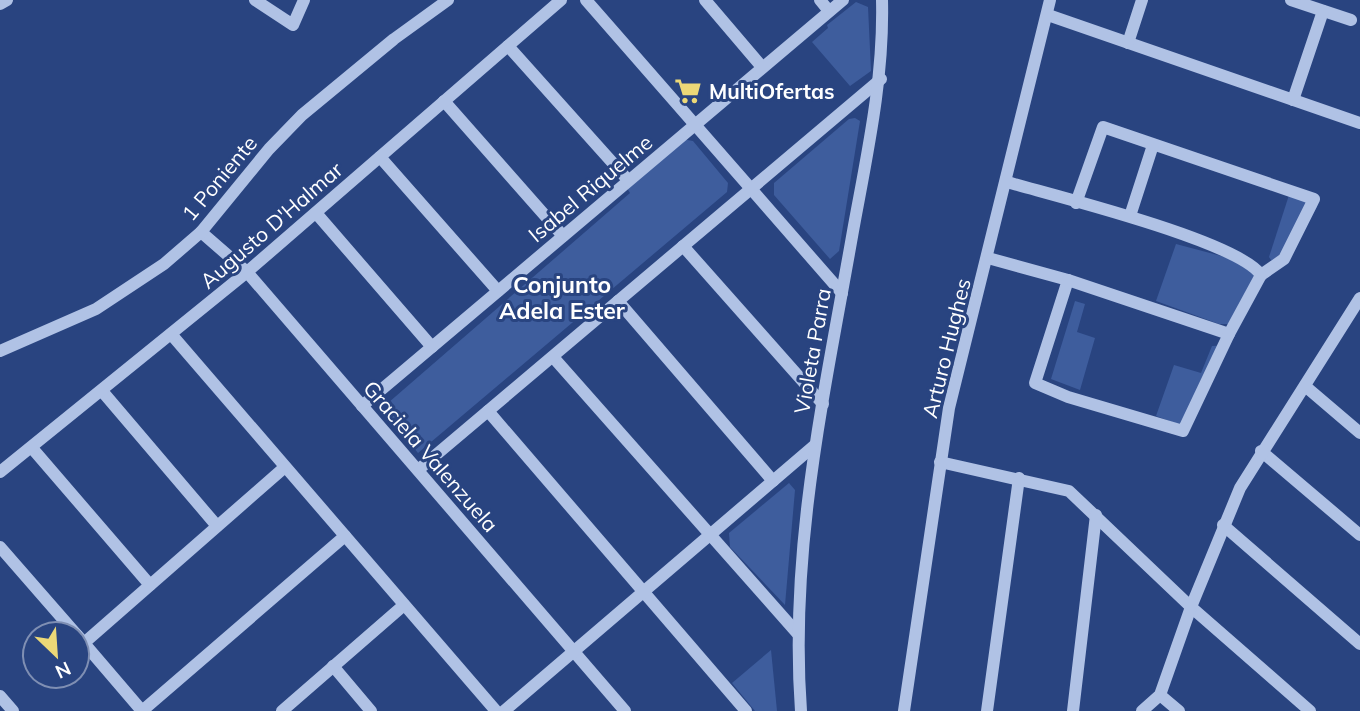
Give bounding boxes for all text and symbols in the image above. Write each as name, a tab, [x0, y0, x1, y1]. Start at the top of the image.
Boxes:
supermarket icon: MultiOfertas	[673, 76, 703, 106]
place label: MultiOfertas	[709, 78, 835, 104]
street label: Isabel Riquelme	[523, 129, 657, 247]
street label: 1 Poniente	[176, 130, 262, 226]
street label: Augusto D'Halmar	[195, 156, 348, 294]
district label: Conjunto Adela Ester	[499, 270, 625, 325]
street label: Arturo Hughes	[916, 275, 976, 421]
street label: Violeta Parra	[788, 286, 836, 416]
street label: Graciela Valenzuela	[358, 375, 504, 537]
north arrow	[21, 620, 91, 690]
text: N	[52, 656, 75, 684]

